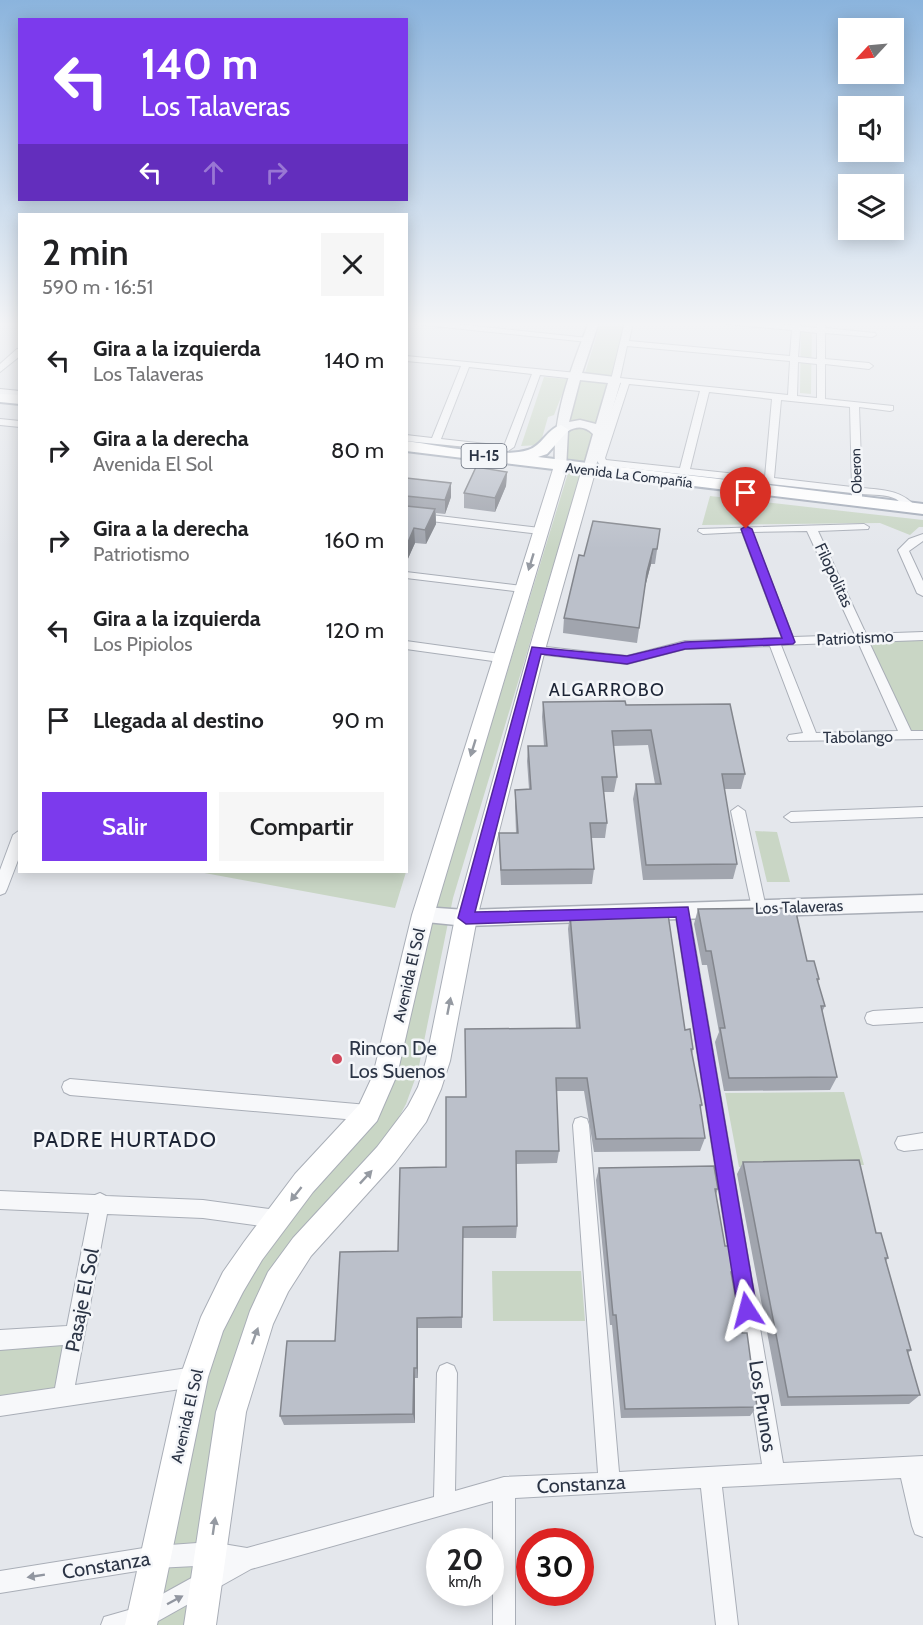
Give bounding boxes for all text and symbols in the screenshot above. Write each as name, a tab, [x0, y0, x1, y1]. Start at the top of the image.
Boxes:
north arrow	[838, 18, 904, 84]
map controls	[838, 18, 904, 240]
text: 140 m	[141, 38, 258, 90]
icon: left	[42, 42, 120, 120]
text: Los Talaveras	[141, 90, 290, 123]
button: sound	[838, 96, 904, 162]
icon: left	[134, 156, 167, 189]
icon: ahead	[197, 156, 230, 189]
icon: right	[260, 156, 293, 189]
button: layers	[838, 174, 904, 240]
text: 2 min	[42, 230, 129, 274]
button: close	[321, 233, 384, 296]
text: 590 m · 16:51	[42, 275, 153, 299]
text: Gira a la izquierda	[93, 335, 261, 362]
icon: left	[42, 344, 75, 377]
text: 140 m	[325, 347, 384, 374]
text: Los Talaveras	[93, 362, 204, 386]
text: Gira a la derecha	[93, 425, 249, 452]
icon: right	[42, 434, 75, 467]
text: 80 m	[331, 437, 384, 464]
road number: H-15	[462, 444, 506, 468]
street label: Oberon	[846, 448, 866, 494]
text: Avenida El Sol	[93, 452, 213, 476]
street label: Avenida La Compañía	[564, 458, 694, 492]
pin	[720, 467, 771, 529]
icon: arrive	[729, 476, 762, 509]
text: Gira a la derecha	[93, 515, 249, 542]
icon: right	[42, 524, 75, 557]
text: 160 m	[325, 527, 384, 554]
street label: Filopolitas	[811, 540, 857, 610]
text: Patriotismo	[93, 542, 190, 566]
one-way arrow	[525, 553, 535, 571]
text: Gira a la izquierda	[93, 605, 261, 632]
icon: left	[42, 614, 75, 647]
text: 120 m	[326, 617, 384, 644]
street label: Patriotismo	[816, 626, 894, 650]
text: Los Pipiolos	[93, 632, 192, 656]
district label: ALGARROBO	[549, 679, 665, 701]
icon: arrive	[42, 704, 75, 737]
text: Llegada al destino	[93, 707, 264, 734]
text: 90 m	[332, 707, 384, 734]
street label: Tabolango	[823, 727, 893, 747]
one-way arrow	[468, 739, 477, 757]
button: Salir	[42, 792, 207, 861]
button: Compartir	[219, 792, 384, 861]
street label: Los Talaveras	[754, 896, 844, 918]
street label: Avenida El Sol	[389, 926, 429, 1024]
one-way arrow	[444, 997, 454, 1015]
place label: Rincon De Los Suenos	[349, 1036, 445, 1083]
marker: Rincon De Los Suenos	[330, 1052, 344, 1066]
district label: PADRE HURTADO	[33, 1127, 217, 1152]
one-way arrow	[358, 1171, 372, 1185]
one-way arrow	[290, 1187, 302, 1202]
street label: Pasaje El Sol	[60, 1246, 104, 1354]
position arrow	[715, 1278, 779, 1342]
one-way arrow	[251, 1327, 260, 1345]
street label: Los Prunos	[744, 1359, 782, 1453]
street label: Avenida El Sol	[167, 1367, 207, 1465]
street label: Constanza	[536, 1470, 626, 1498]
one-way arrow	[210, 1516, 219, 1535]
speed limit sign: 30	[516, 1528, 594, 1606]
text: 20	[446, 1541, 484, 1578]
street label: Constanza	[60, 1546, 152, 1584]
one-way arrow	[26, 1572, 45, 1581]
text: km/h	[449, 1573, 481, 1591]
one-way arrow	[167, 1595, 184, 1605]

